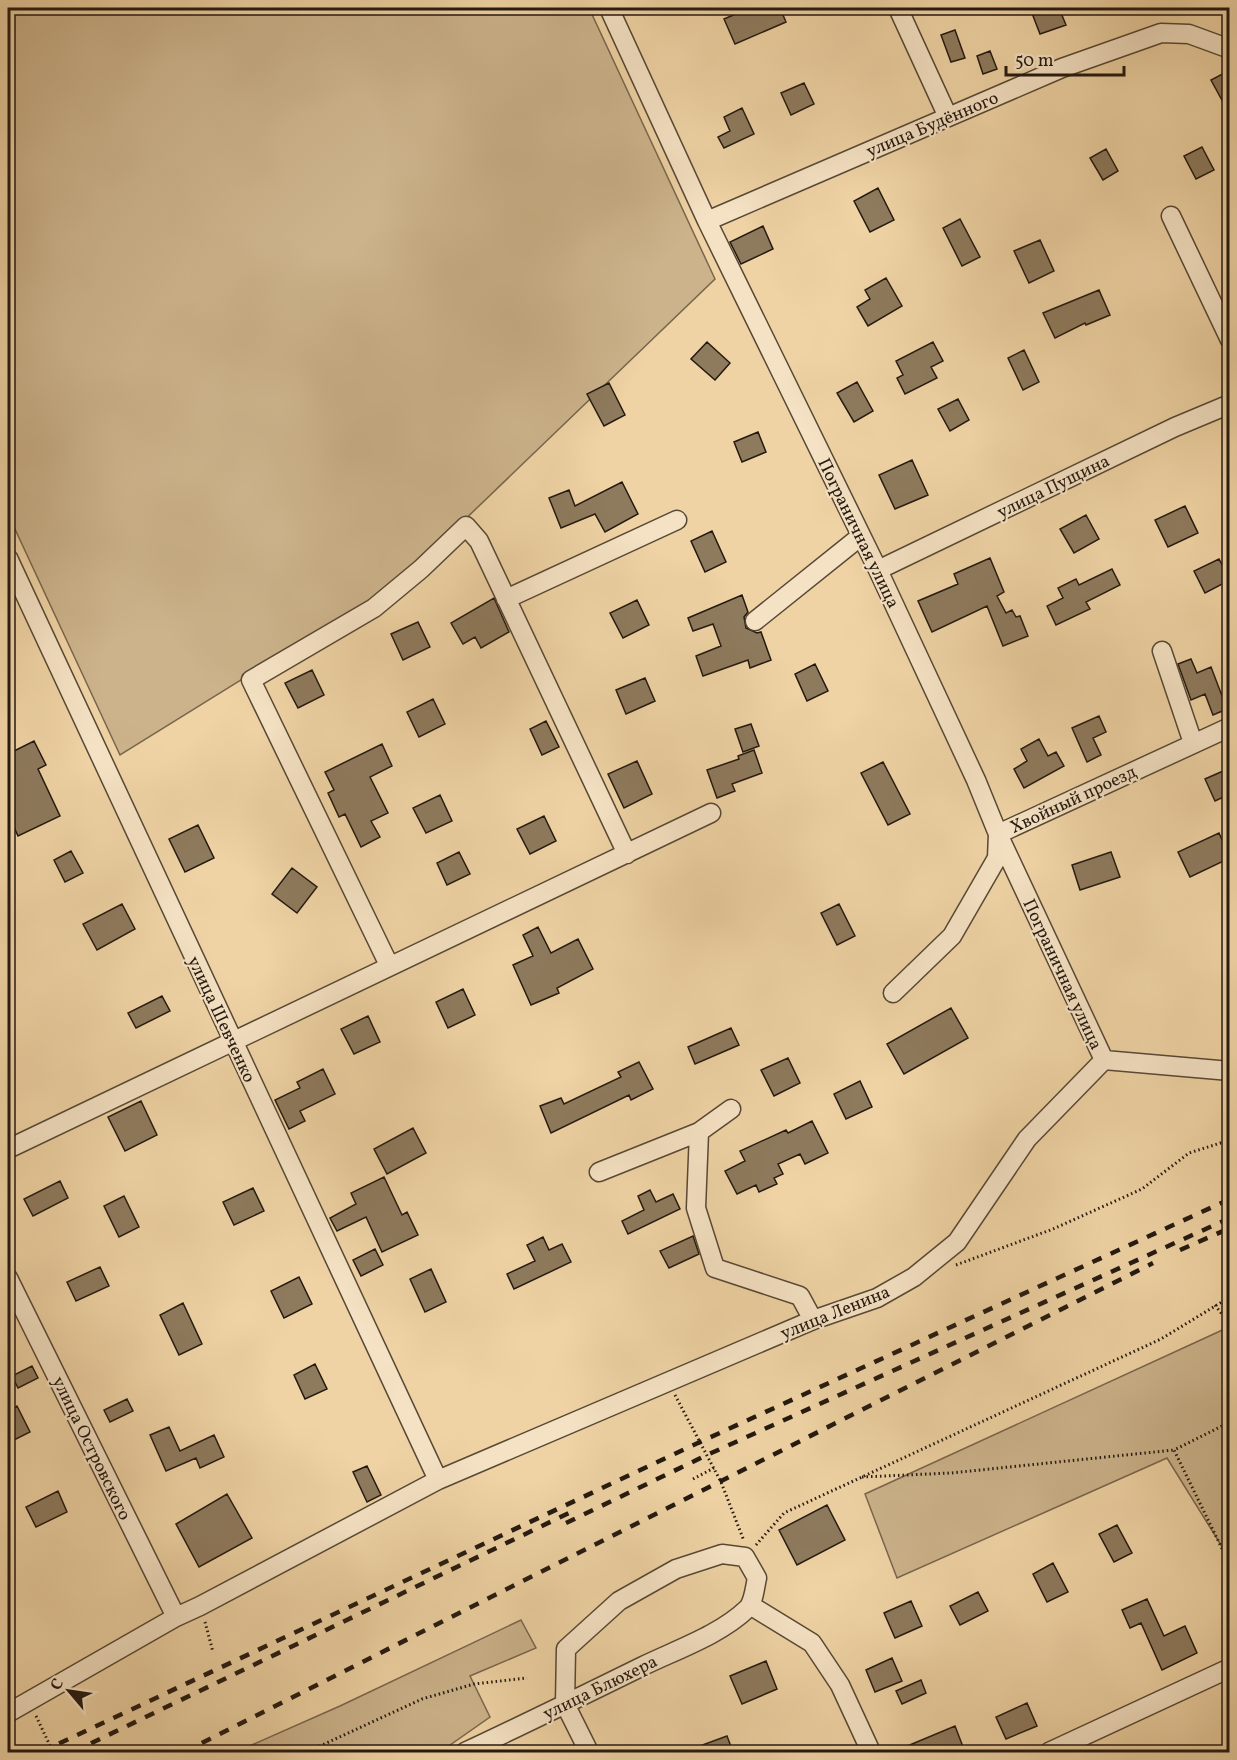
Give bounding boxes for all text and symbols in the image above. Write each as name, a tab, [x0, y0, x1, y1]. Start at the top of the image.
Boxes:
scale bar	[1006, 39, 1124, 77]
text: 50 m	[1015, 49, 1054, 74]
street label: улица Будённого	[863, 86, 1003, 165]
street label: улица Пущина	[993, 449, 1114, 525]
street label: Пограничная улица	[810, 454, 905, 613]
street label: Хвойный проезд	[1006, 760, 1141, 841]
street label: Пограничная улица	[1016, 895, 1108, 1054]
street label: улица Шевченко	[180, 952, 261, 1087]
street label: улица Ленина	[777, 1280, 894, 1347]
street label: улица Островского	[45, 1373, 136, 1525]
street label: улица Блюхера	[539, 1650, 662, 1727]
north arrow	[39, 1661, 99, 1721]
text: С	[46, 1675, 70, 1695]

